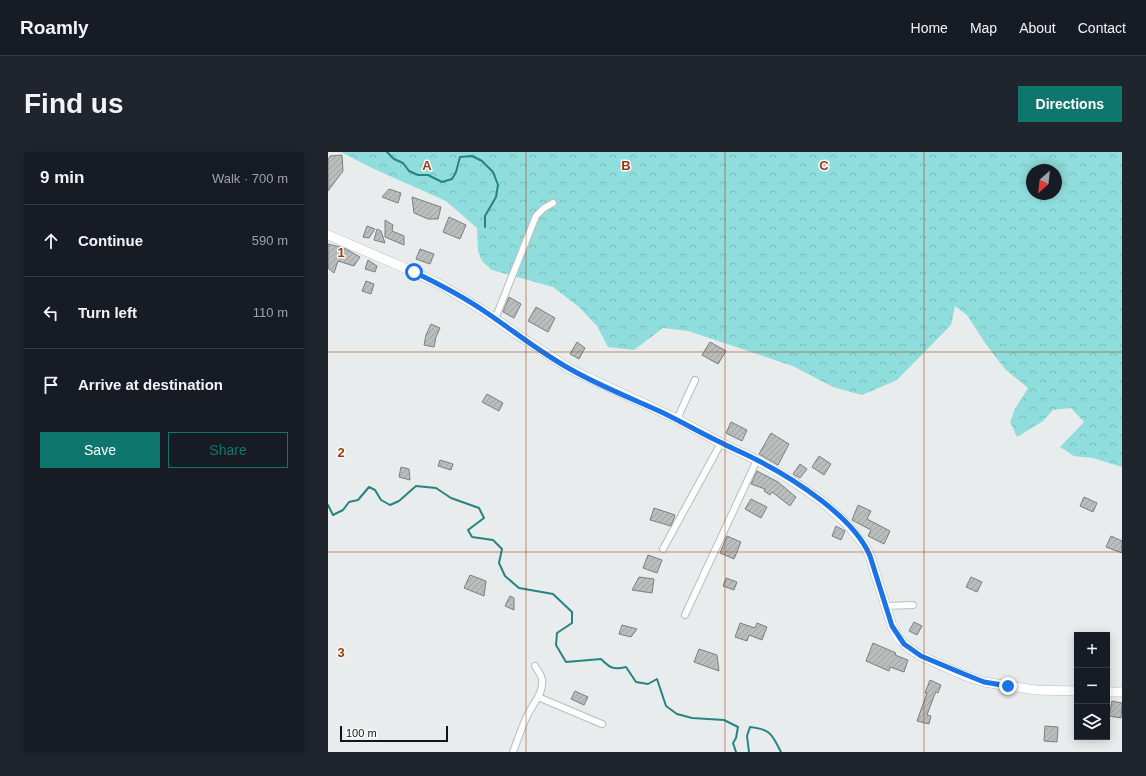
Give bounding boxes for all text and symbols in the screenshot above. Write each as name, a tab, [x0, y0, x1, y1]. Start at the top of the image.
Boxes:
text: Roamly	[20, 17, 89, 38]
text: Home	[911, 20, 948, 36]
text: Map	[970, 20, 997, 36]
text: About	[1019, 20, 1056, 36]
text: Contact	[1078, 20, 1126, 36]
button: Directions	[1018, 86, 1122, 122]
text: Find us	[24, 88, 124, 119]
text: A	[422, 158, 432, 173]
text: B	[621, 158, 631, 173]
text: C	[819, 158, 829, 173]
north arrow	[1026, 164, 1062, 200]
text: 9 min	[40, 168, 84, 187]
text: Walk · 700 m	[212, 171, 288, 186]
icon: ahead	[40, 230, 62, 252]
text: Continue	[78, 232, 143, 249]
text: 590 m	[252, 233, 288, 248]
text: 1	[337, 245, 345, 260]
route start	[405, 263, 423, 281]
icon: left	[40, 302, 62, 324]
text: Turn left	[78, 304, 137, 321]
text: 110 m	[253, 305, 288, 320]
icon: arrive	[40, 374, 62, 396]
text: Arrive at destination	[78, 376, 223, 393]
button: Save	[40, 432, 160, 468]
button: Share	[168, 432, 288, 468]
text: 2	[337, 445, 345, 460]
map controls	[1074, 632, 1110, 740]
button: +	[1074, 632, 1110, 668]
text: 3	[337, 645, 345, 660]
button: −	[1074, 668, 1110, 704]
route end	[999, 677, 1017, 695]
button: layers	[1074, 704, 1110, 740]
scale bar	[340, 724, 448, 743]
text: 100 m	[346, 727, 377, 739]

